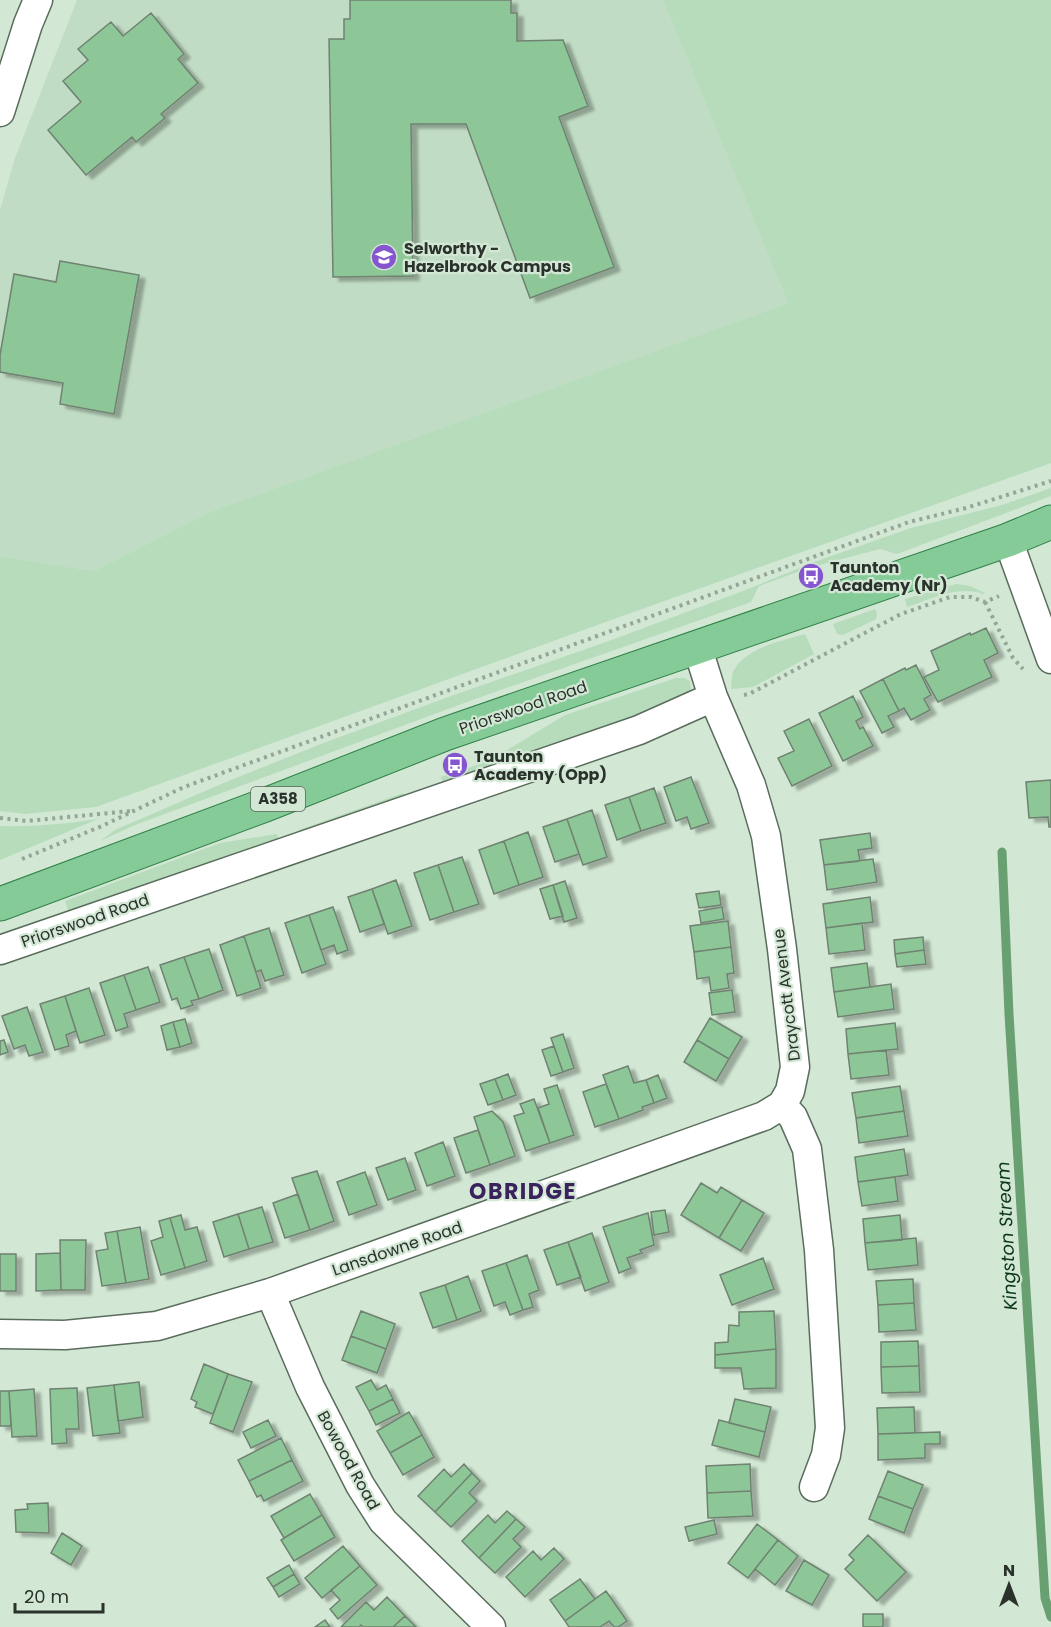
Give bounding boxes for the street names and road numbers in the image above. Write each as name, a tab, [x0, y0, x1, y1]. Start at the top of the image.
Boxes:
street label: Priorswood Road	[456, 675, 590, 740]
road number: A358	[251, 787, 305, 811]
street label: Priorswood Road	[18, 888, 152, 953]
street label: Draycott Avenue	[767, 927, 806, 1062]
street label: Lansdowne Road	[329, 1215, 465, 1282]
street label: Bowood Road	[312, 1406, 385, 1514]

